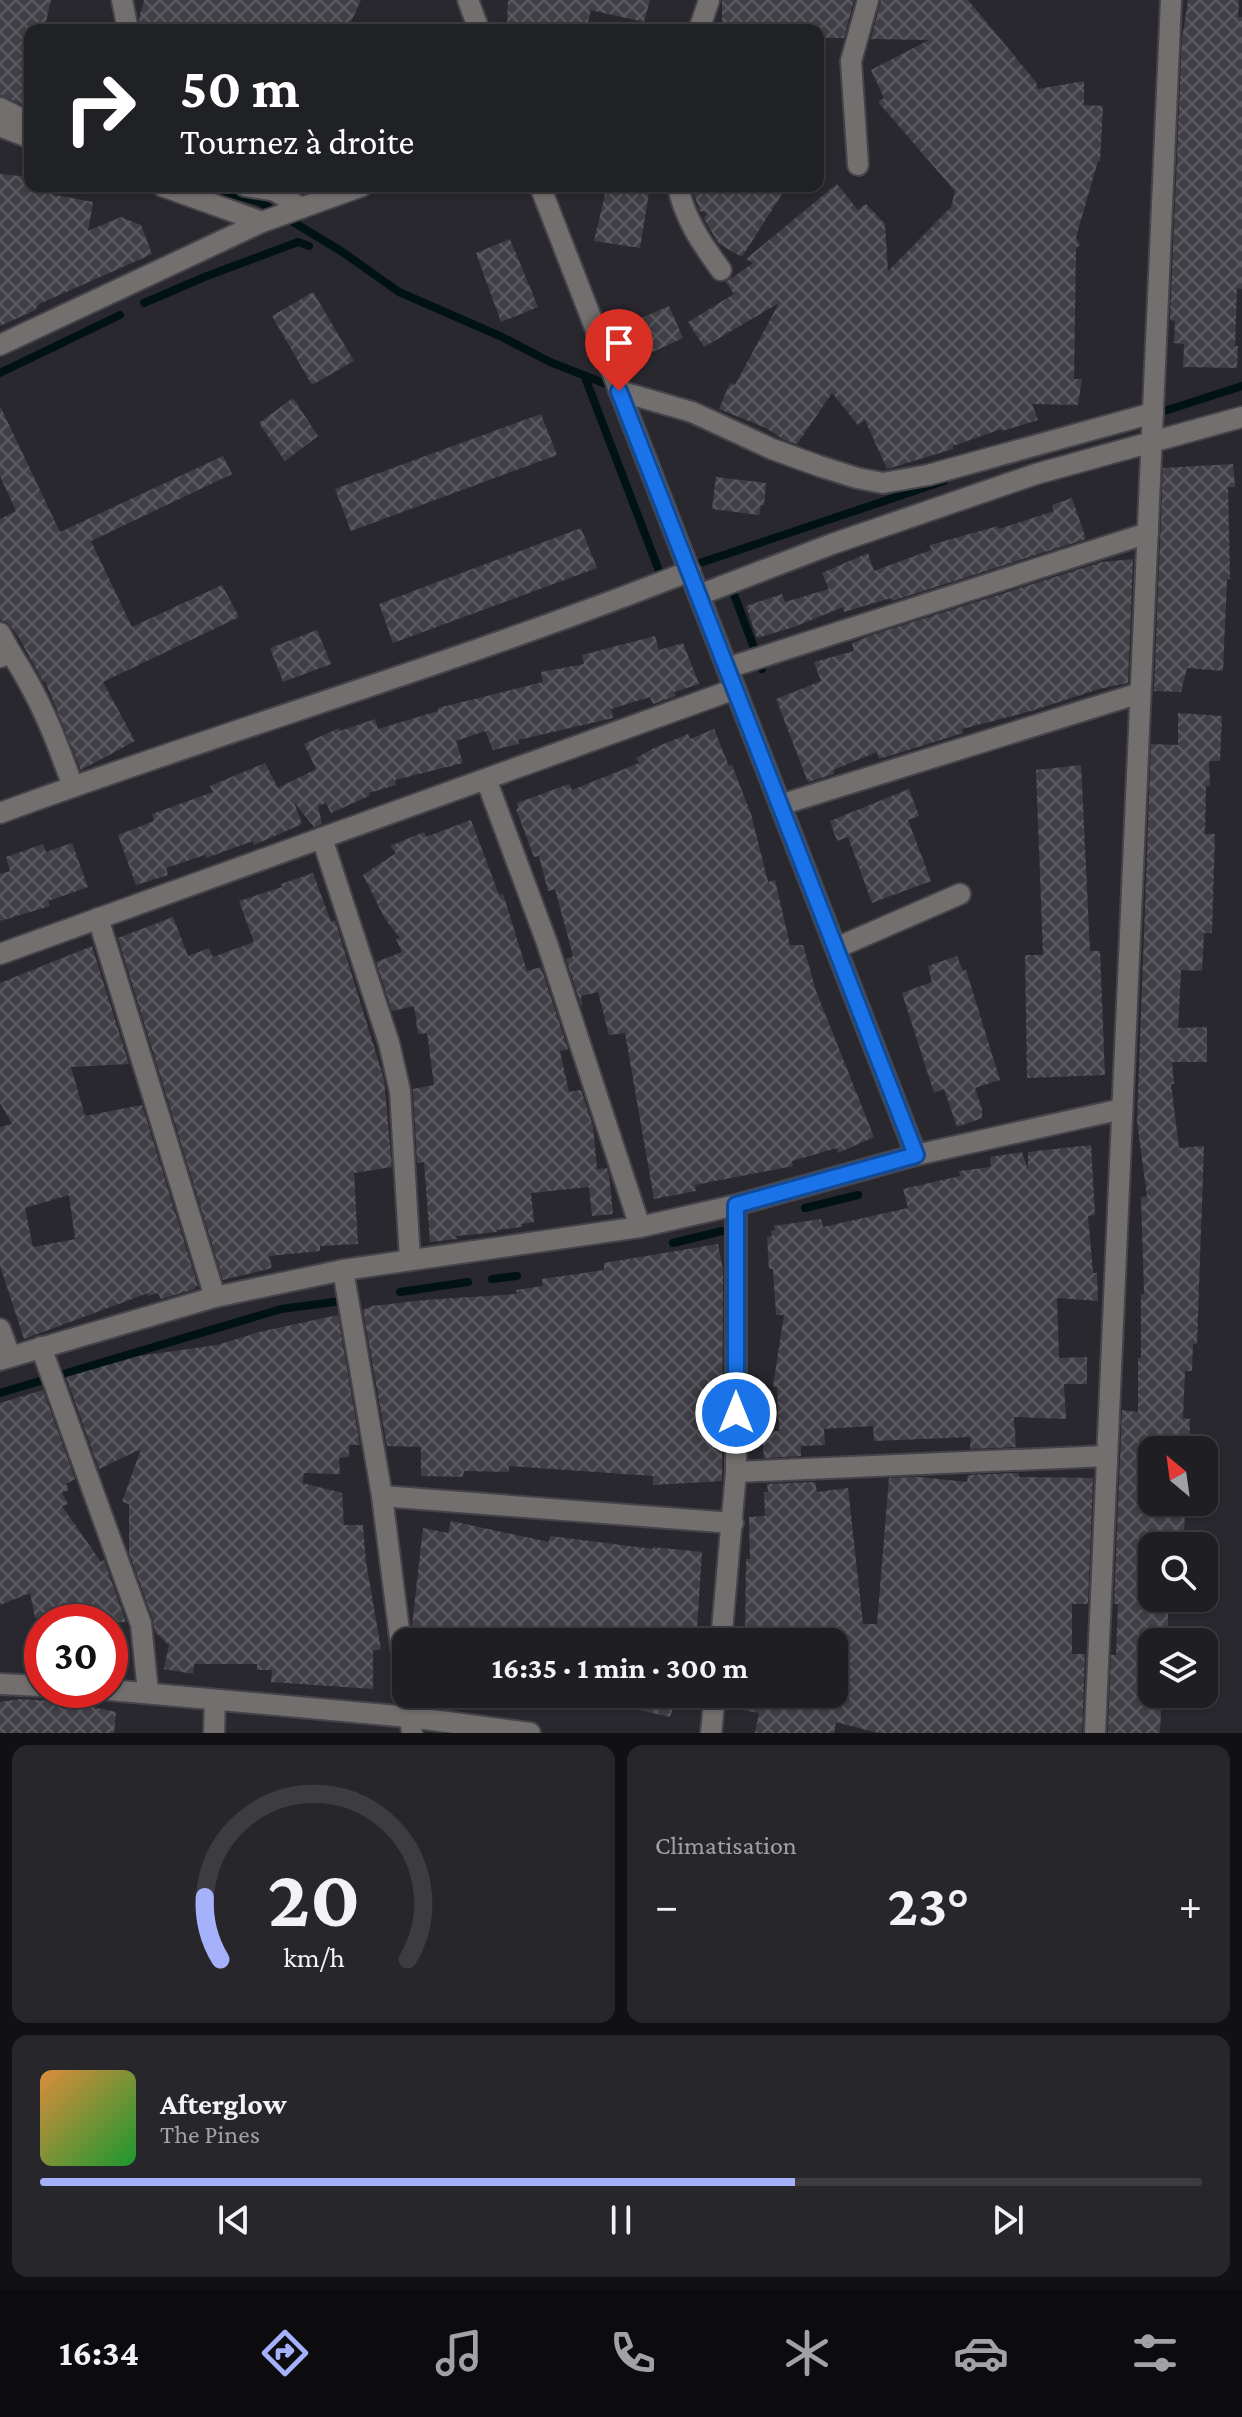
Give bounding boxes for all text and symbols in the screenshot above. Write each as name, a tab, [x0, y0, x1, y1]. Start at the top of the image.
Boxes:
icon: right	[48, 56, 152, 160]
text: 50 m	[180, 57, 300, 119]
text: Tournez à droite	[180, 122, 414, 162]
pin	[585, 309, 653, 391]
icon: arrive	[597, 321, 641, 365]
position arrow	[694, 1371, 778, 1455]
north arrow	[1138, 1436, 1218, 1516]
map controls	[1138, 1436, 1218, 1708]
button: search	[1138, 1532, 1218, 1612]
speed limit sign: 30	[24, 1604, 128, 1708]
button: layers	[1138, 1628, 1218, 1708]
text: 16:35 · 1 min · 300 m	[492, 1651, 748, 1684]
text: Climatisation	[655, 1831, 797, 1860]
text: 20	[267, 1851, 360, 1944]
text: 23°	[887, 1871, 970, 1938]
text: −	[655, 1881, 678, 1929]
text: +	[1179, 1881, 1202, 1929]
text: km/h	[283, 1941, 344, 1973]
text: Afterglow	[160, 2087, 287, 2120]
text: The Pines	[160, 2120, 260, 2149]
icon: previous	[212, 2198, 256, 2242]
icon: pause	[599, 2198, 643, 2242]
icon: next	[986, 2198, 1030, 2242]
icon: directions	[257, 2325, 313, 2381]
icon: music	[431, 2325, 487, 2381]
icon: phone	[605, 2325, 661, 2381]
icon: climate	[779, 2325, 835, 2381]
icon: car	[953, 2325, 1009, 2381]
icon: filters	[1127, 2325, 1183, 2381]
text: 16:34	[59, 2333, 139, 2373]

